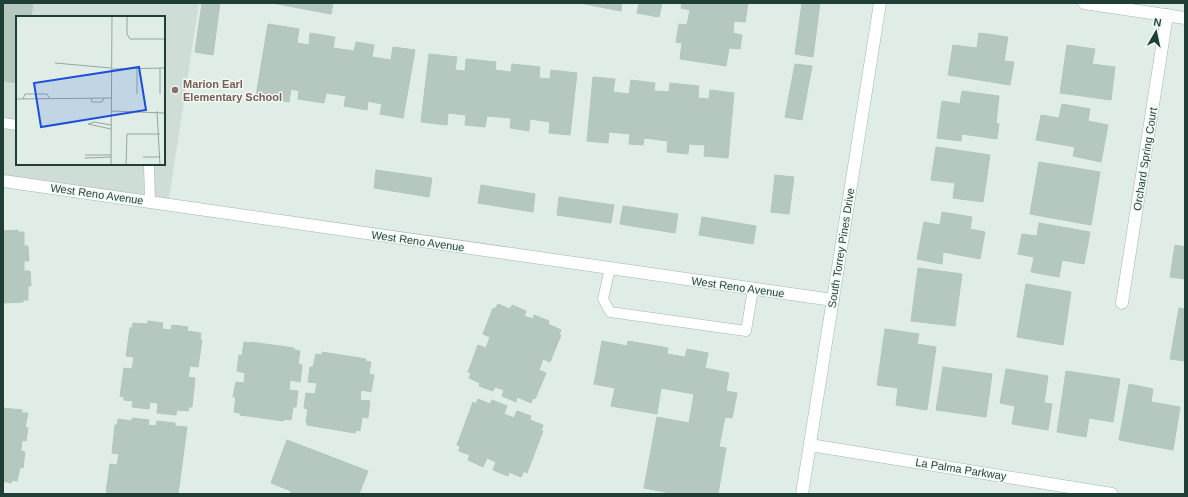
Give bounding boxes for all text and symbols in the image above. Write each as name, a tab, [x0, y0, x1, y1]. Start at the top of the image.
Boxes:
north arrow	[1136, 12, 1176, 52]
inset map	[16, 16, 165, 165]
text: N	[1153, 16, 1162, 29]
place label: Marion Earl Elementary School	[183, 78, 282, 103]
marker: Marion Earl Elementary School	[170, 85, 180, 95]
street label: Orchard Spring Court	[1131, 106, 1159, 212]
street label: West Reno Avenue	[50, 182, 144, 206]
street label: South Torrey Pines Drive	[826, 187, 856, 309]
street label: West Reno Avenue	[371, 229, 465, 253]
street label: West Reno Avenue	[691, 275, 785, 299]
street label: La Palma Parkway	[915, 456, 1008, 482]

